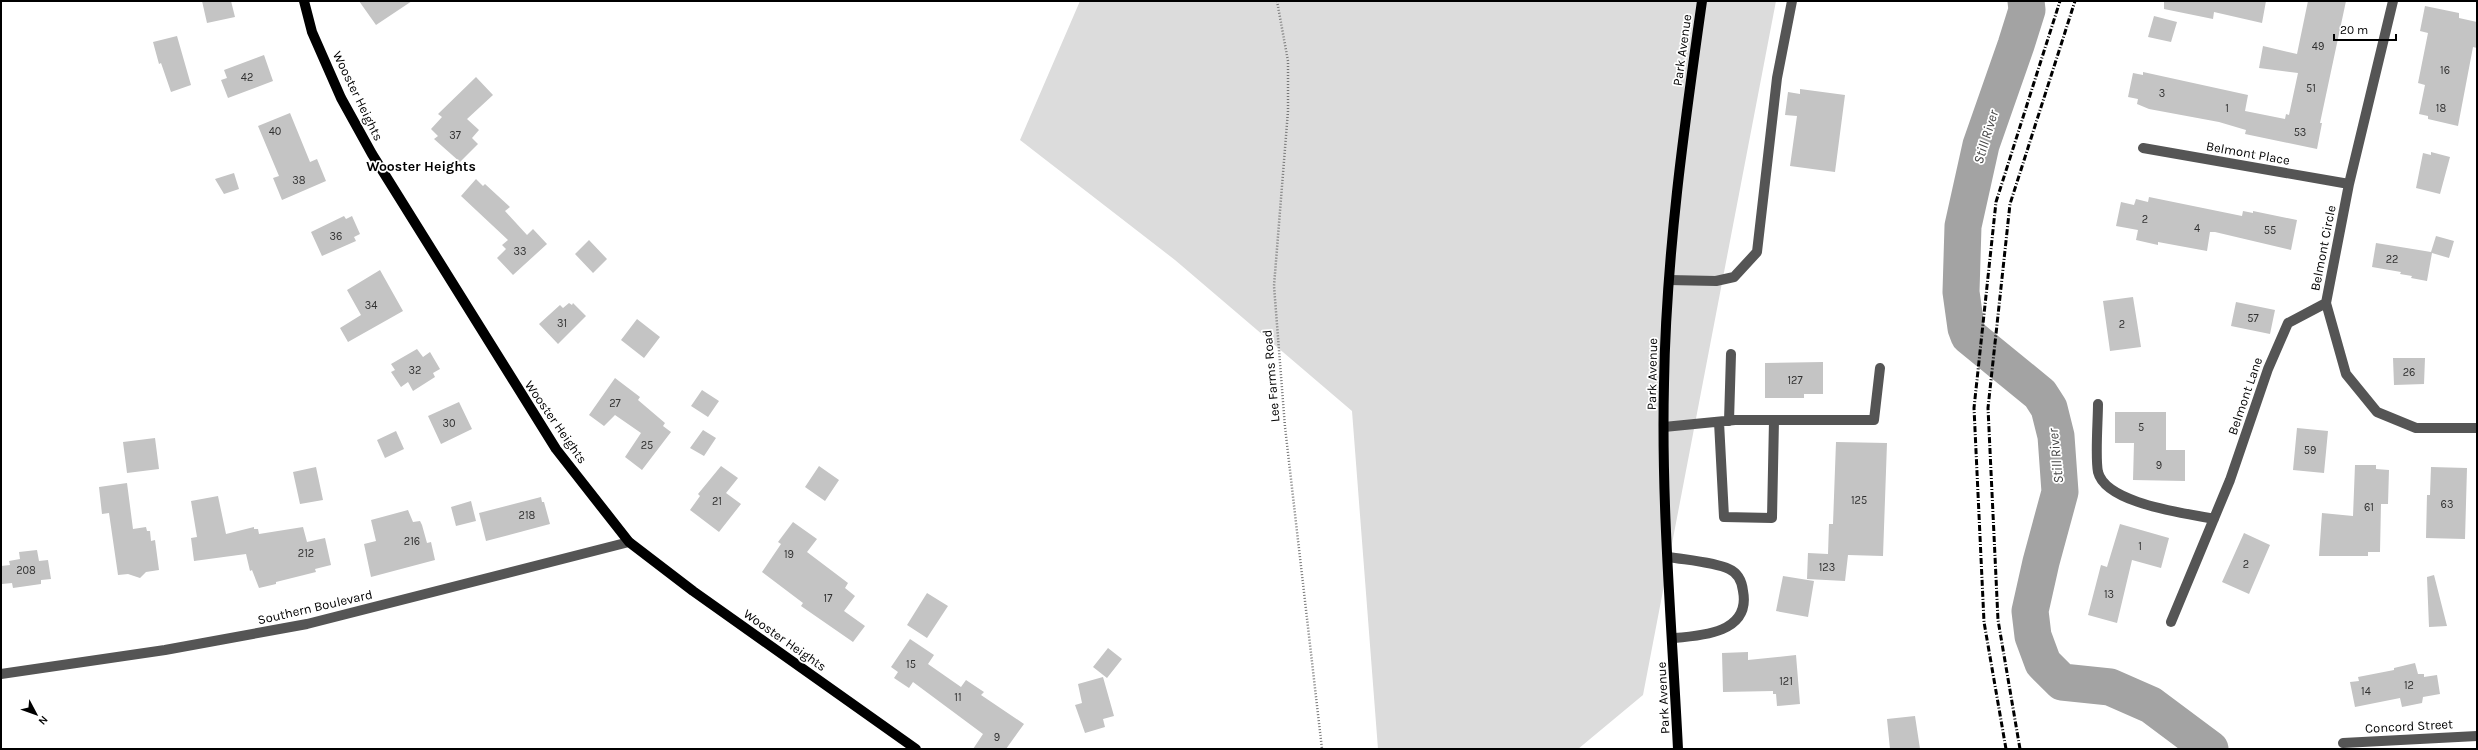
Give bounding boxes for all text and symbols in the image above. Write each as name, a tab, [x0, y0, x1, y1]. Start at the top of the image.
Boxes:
street label: Park Avenue	[1670, 13, 1694, 87]
scale bar	[2334, 16, 2396, 42]
text: 20 m	[2340, 23, 2368, 37]
house number: 49	[2312, 40, 2324, 53]
street label: Wooster Heights	[330, 49, 386, 143]
house number: 16	[2440, 64, 2450, 77]
house number: 42	[241, 71, 253, 84]
house number: 51	[2306, 82, 2316, 95]
house number: 3	[2159, 87, 2165, 100]
house number: 1	[2225, 102, 2229, 115]
house number: 18	[2436, 102, 2446, 115]
water label: Still River	[1970, 107, 2003, 166]
house number: 40	[269, 125, 281, 138]
house number: 53	[2294, 126, 2306, 139]
house number: 37	[449, 129, 461, 142]
street label: Belmont Place	[2205, 138, 2291, 168]
district label: Wooster Heights	[366, 158, 476, 175]
house number: 38	[292, 174, 306, 187]
street label: Belmont Circle	[2307, 204, 2339, 292]
house number: 2	[2142, 213, 2148, 226]
house number: 4	[2194, 222, 2200, 235]
house number: 55	[2264, 224, 2276, 237]
house number: 36	[330, 230, 342, 243]
house number: 33	[514, 245, 527, 258]
house number: 22	[2386, 253, 2398, 266]
house number: 34	[365, 299, 377, 312]
house number: 57	[2247, 312, 2259, 325]
house number: 31	[557, 317, 567, 330]
house number: 2	[2119, 318, 2125, 331]
street label: Lee Farms Road	[1259, 329, 1283, 423]
street label: Park Avenue	[1644, 337, 1660, 410]
street label: Belmont Lane	[2225, 355, 2265, 437]
house number: 32	[409, 364, 421, 377]
house number: 26	[2403, 366, 2415, 379]
house number: 127	[1787, 374, 1803, 387]
street label: Wooster Heights	[522, 378, 590, 466]
house number: 27	[609, 397, 621, 410]
house number: 30	[442, 417, 456, 430]
house number: 5	[2138, 421, 2144, 434]
water label: Still River	[2045, 426, 2067, 484]
house number: 25	[641, 439, 653, 452]
house number: 59	[2304, 444, 2316, 457]
house number: 9	[2156, 459, 2162, 472]
house number: 125	[1851, 494, 1867, 507]
house number: 21	[712, 495, 722, 508]
house number: 63	[2441, 498, 2453, 511]
house number: 61	[2364, 501, 2374, 514]
house number: 218	[519, 509, 536, 522]
house number: 216	[404, 535, 420, 548]
house number: 1	[2138, 540, 2142, 553]
house number: 212	[298, 547, 314, 560]
house number: 19	[784, 548, 794, 561]
house number: 2	[2243, 558, 2249, 571]
house number: 123	[1819, 561, 1835, 574]
house number: 208	[16, 564, 36, 577]
street label: Southern Boulevard	[256, 586, 374, 628]
house number: 13	[2104, 588, 2114, 601]
house number: 17	[824, 592, 832, 605]
street label: Wooster Heights	[741, 606, 829, 674]
house number: 15	[906, 658, 916, 671]
street label: Park Avenue	[1654, 661, 1672, 734]
house number: 121	[1779, 675, 1793, 688]
house number: 12	[2404, 679, 2414, 692]
house number: 14	[2361, 685, 2371, 698]
house number: 11	[954, 691, 962, 704]
north arrow	[16, 694, 56, 734]
text: N	[36, 713, 51, 727]
street label: Concord Street	[2365, 716, 2453, 736]
house number: 9	[994, 731, 1000, 744]

